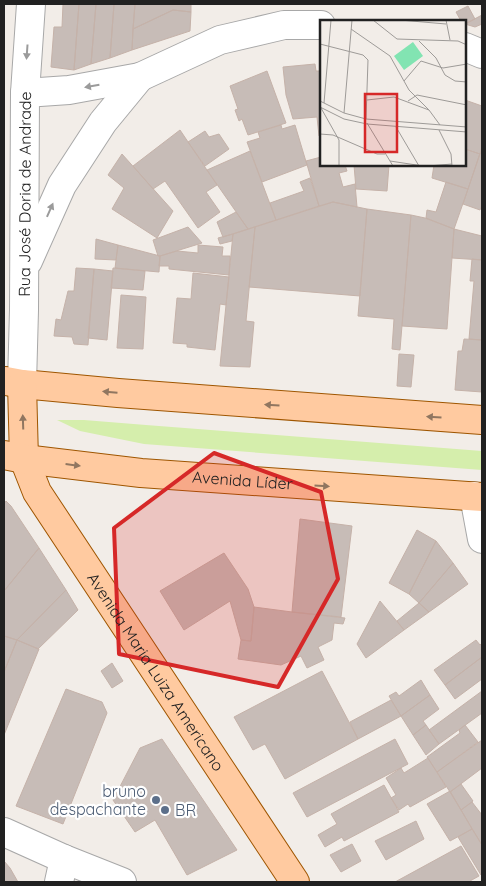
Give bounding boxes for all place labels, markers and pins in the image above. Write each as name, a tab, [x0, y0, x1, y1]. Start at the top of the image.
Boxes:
place label: bruno despachante	[50, 781, 146, 819]
marker: bruno despachante	[150, 794, 162, 806]
place label: BR	[175, 800, 196, 820]
marker: BR	[159, 804, 171, 816]

